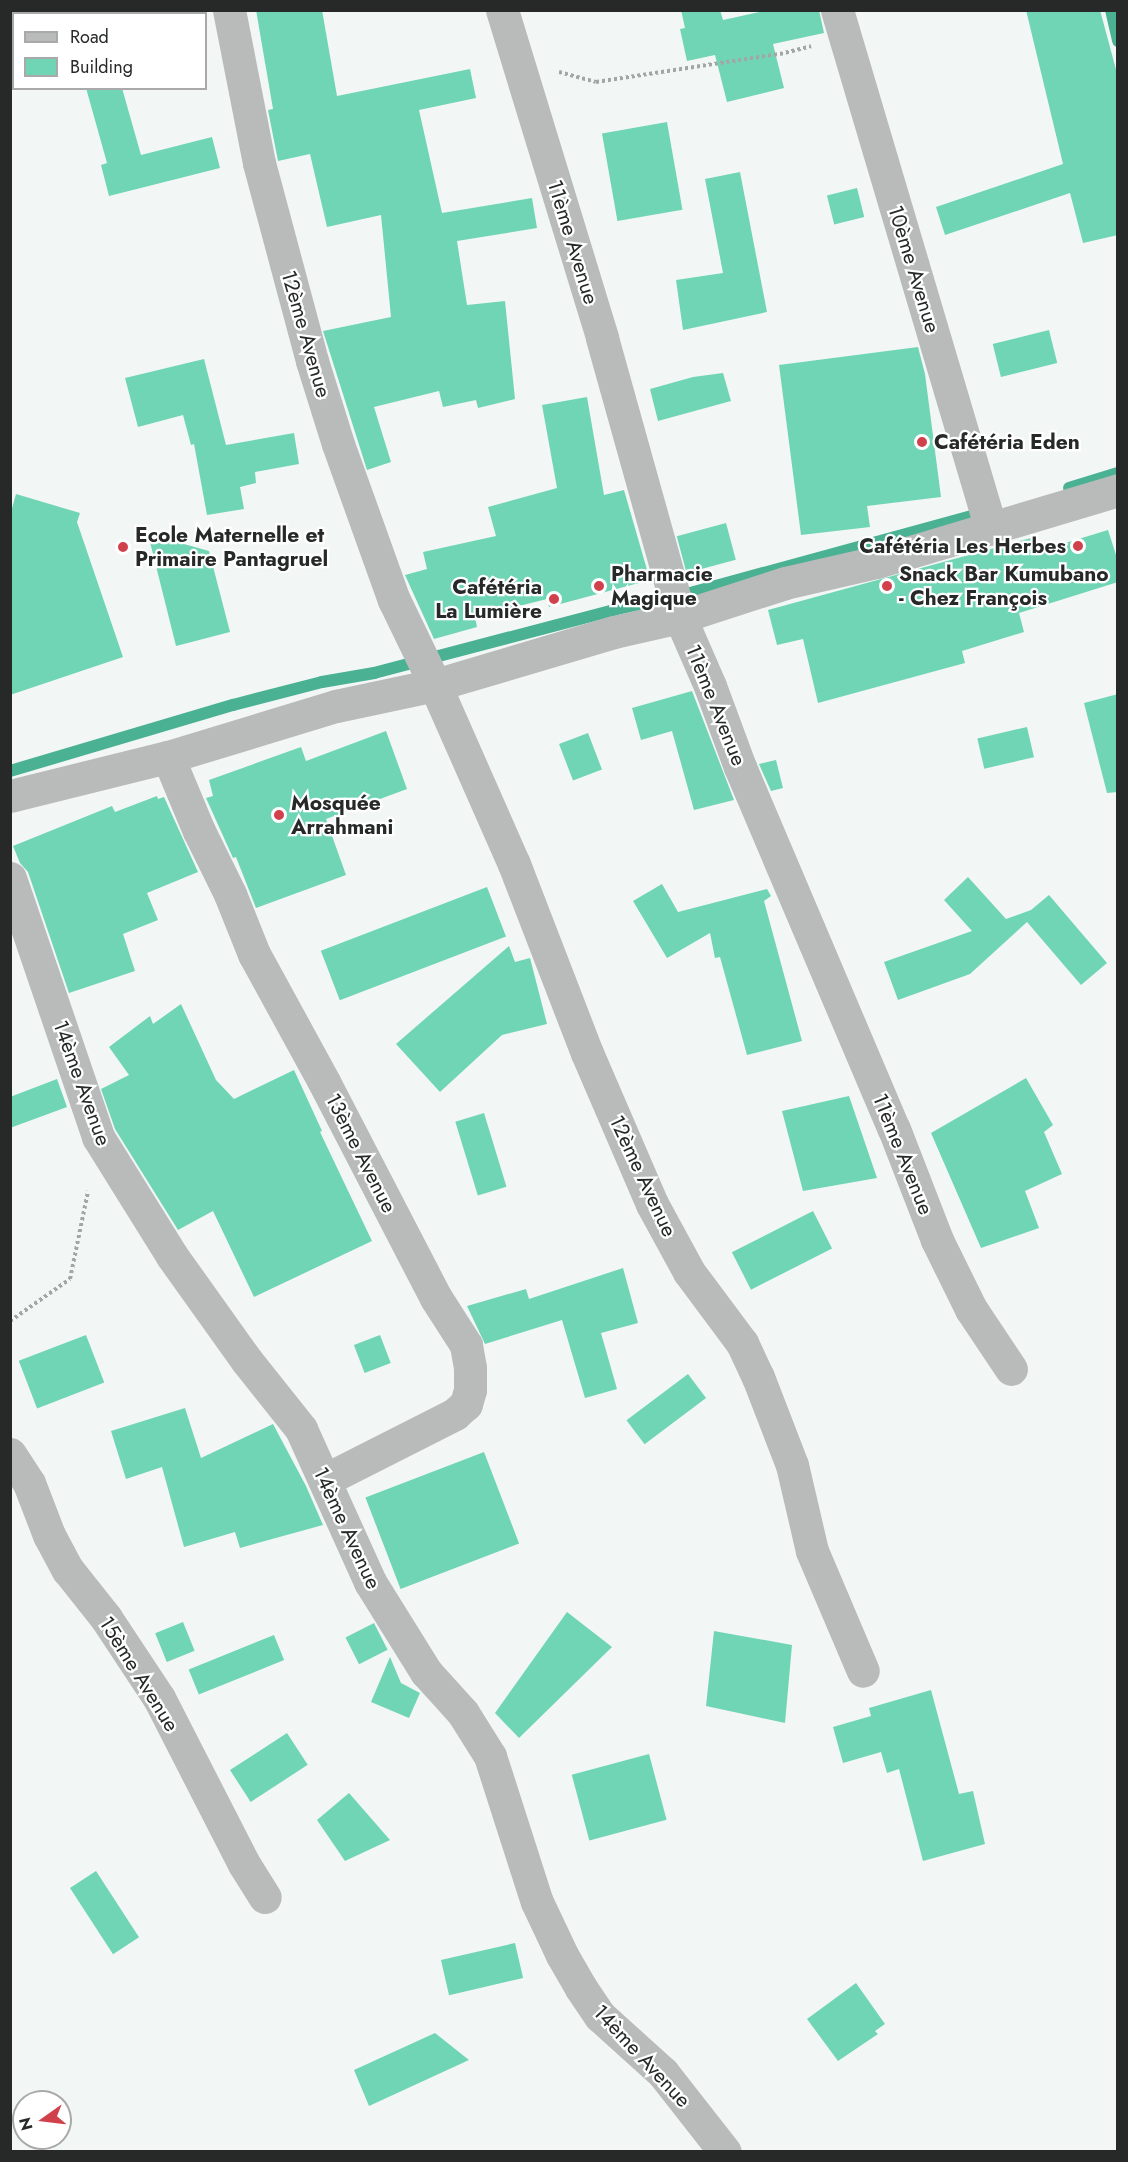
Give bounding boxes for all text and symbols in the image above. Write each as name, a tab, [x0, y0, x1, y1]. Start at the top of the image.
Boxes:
legend	[12, 12, 207, 90]
text: Road	[70, 24, 109, 50]
text: Building	[70, 54, 133, 80]
street label: 11ème Avenue	[542, 177, 604, 307]
street label: 10ème Avenue	[883, 202, 945, 336]
street label: 12ème Avenue	[276, 268, 336, 400]
place label: Cafétéria Eden	[934, 429, 1080, 455]
marker: Cafétéria Eden	[915, 435, 929, 449]
place label: Ecole Maternelle et Primaire Pantagruel	[135, 522, 328, 572]
place label: Cafétéria Les Herbes	[859, 533, 1066, 559]
marker: Cafétéria Les Herbes	[1071, 539, 1085, 553]
marker: Ecole Maternelle et Primaire Pantagruel	[116, 540, 130, 554]
place label: Pharmacie Magique	[611, 561, 713, 611]
place label: Snack Bar Kumubano - Chez François	[899, 561, 1109, 611]
place label: Cafétéria La Lumière	[435, 574, 542, 624]
marker: Pharmacie Magique	[592, 579, 606, 593]
marker: Snack Bar Kumubano - Chez François	[880, 579, 894, 593]
marker: Cafétéria La Lumière	[547, 592, 561, 606]
street label: 11ème Avenue	[680, 641, 752, 769]
place label: Mosquée Arrahmani	[291, 790, 393, 840]
marker: Mosquée Arrahmani	[272, 808, 286, 822]
street label: 14ème Avenue	[48, 1017, 116, 1149]
street label: 13ème Avenue	[320, 1089, 402, 1217]
street label: 11ème Avenue	[867, 1090, 939, 1218]
street label: 12ème Avenue	[604, 1111, 682, 1241]
street label: 14ème Avenue	[308, 1463, 386, 1593]
street label: 15ème Avenue	[94, 1612, 184, 1736]
street label: 14ème Avenue	[588, 1999, 696, 2113]
north arrow	[12, 2090, 72, 2150]
text: N	[13, 2115, 39, 2133]

